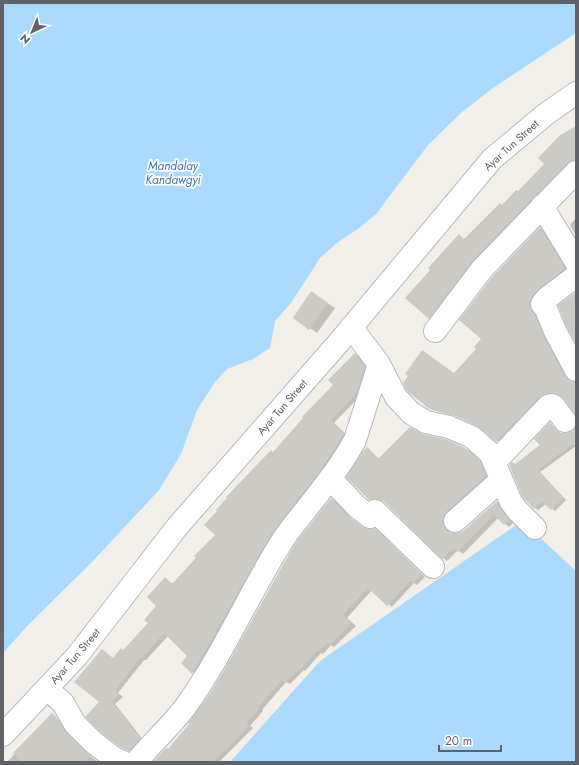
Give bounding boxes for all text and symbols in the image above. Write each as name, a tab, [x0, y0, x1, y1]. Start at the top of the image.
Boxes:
north arrow	[12, 12, 52, 52]
text: N	[16, 30, 34, 48]
street label: Ayar Tun Street	[480, 116, 542, 174]
water label: Mandalay Kandawgyi	[145, 157, 202, 189]
street label: Ayar Tun Street	[253, 375, 311, 438]
street label: Ayar Tun Street	[46, 624, 104, 687]
scale bar	[439, 727, 501, 753]
text: 20 m	[445, 732, 472, 750]

